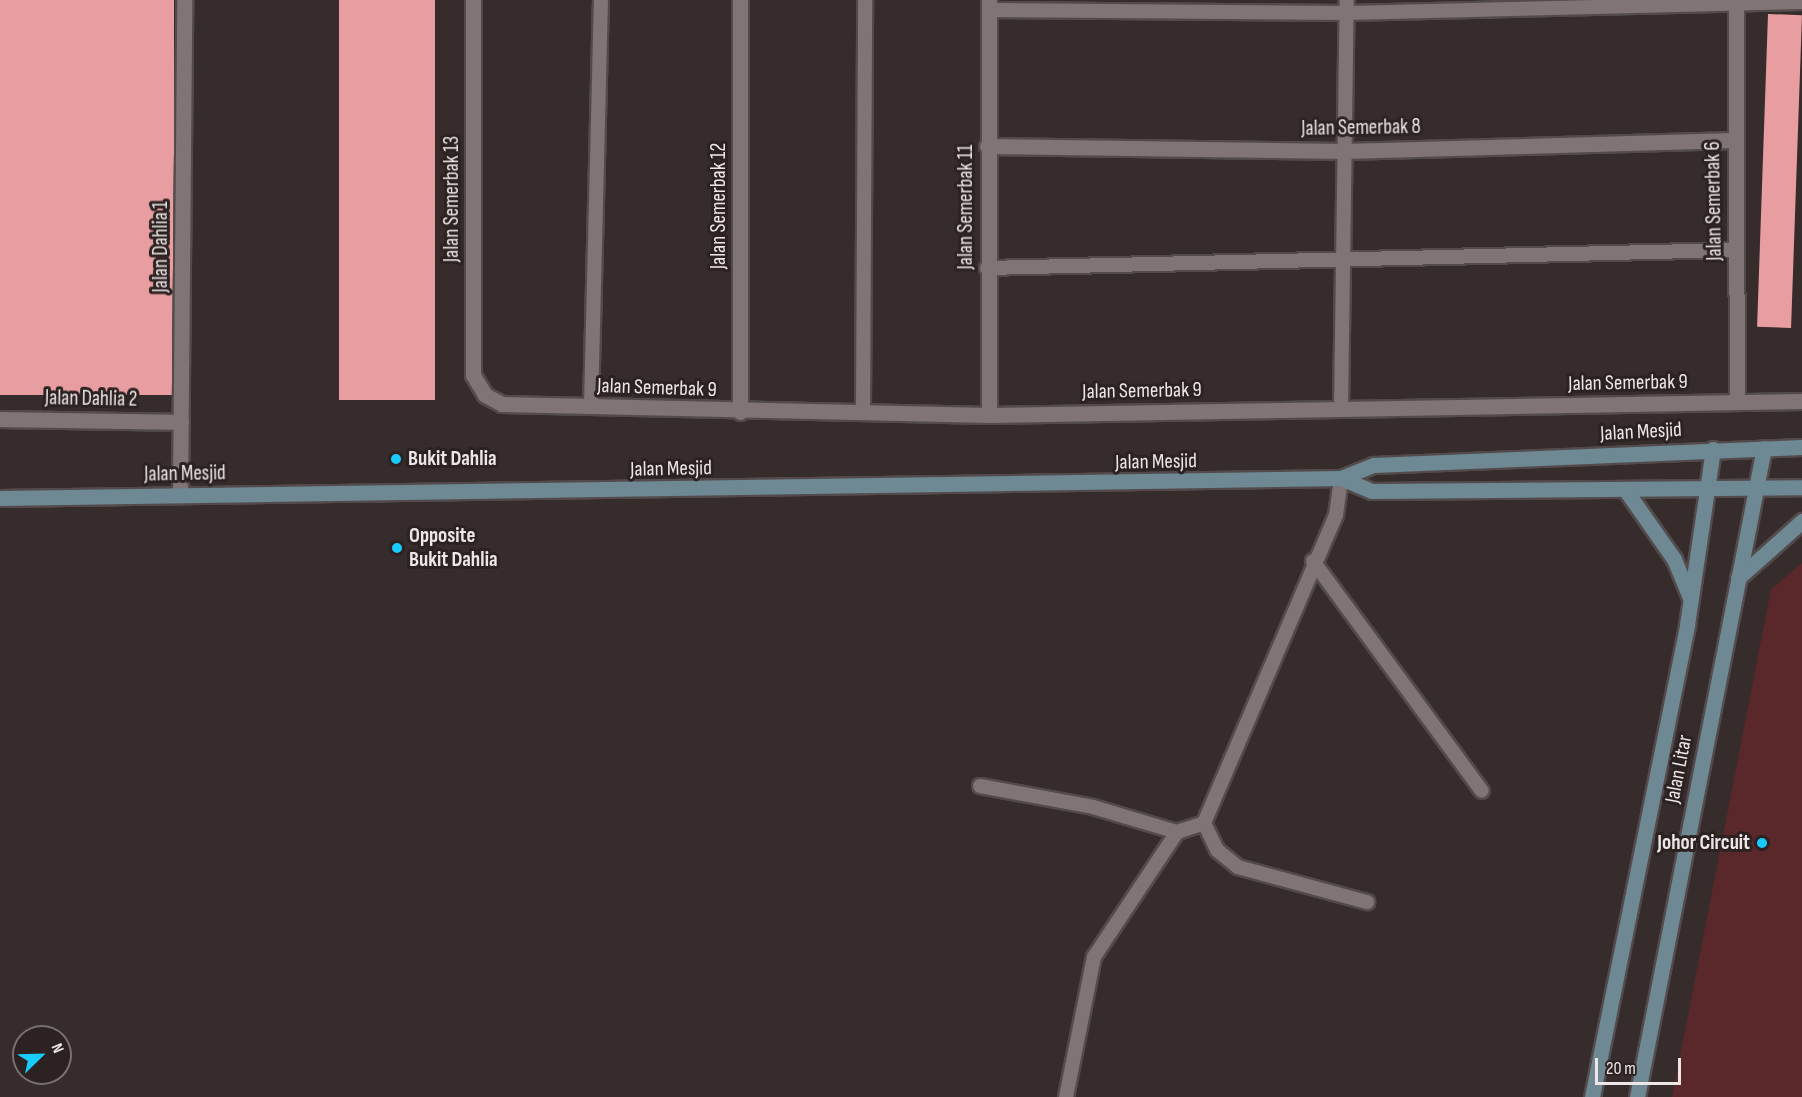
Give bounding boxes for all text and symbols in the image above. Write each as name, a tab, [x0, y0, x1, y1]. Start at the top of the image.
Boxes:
street label: Jalan Semerbak 8	[1301, 114, 1421, 142]
street label: Jalan Semerbak 13	[439, 136, 465, 262]
street label: Jalan Semerbak 6	[1700, 141, 1728, 261]
street label: Jalan Semerbak 12	[706, 143, 732, 269]
street label: Jalan Semerbak 11	[953, 145, 979, 269]
street label: Jalan Dahlia 1	[148, 202, 174, 292]
street label: Jalan Semerbak 9	[1568, 369, 1688, 397]
street label: Jalan Semerbak 9	[597, 373, 717, 403]
street label: Jalan Semerbak 9	[1082, 377, 1202, 405]
street label: Jalan Dahlia 2	[45, 386, 137, 412]
street label: Jalan Mesjid	[1600, 417, 1682, 447]
place label: Bukit Dahlia	[408, 446, 497, 472]
street label: Jalan Mesjid	[1115, 449, 1197, 475]
marker: Bukit Dahlia	[389, 452, 403, 466]
street label: Jalan Mesjid	[630, 456, 712, 482]
street label: Jalan Mesjid	[144, 461, 226, 487]
place label: Opposite Bukit Dahlia	[409, 523, 498, 573]
marker: Opposite Bukit Dahlia	[390, 541, 404, 555]
street label: Jalan Litar	[1660, 733, 1698, 805]
place label: Johor Circuit	[1657, 830, 1750, 856]
marker: Johor Circuit	[1755, 836, 1769, 850]
north arrow	[12, 1025, 72, 1085]
text: N	[47, 1041, 68, 1056]
scale bar	[1598, 1046, 1684, 1084]
text: 20 m	[1606, 1058, 1636, 1079]

